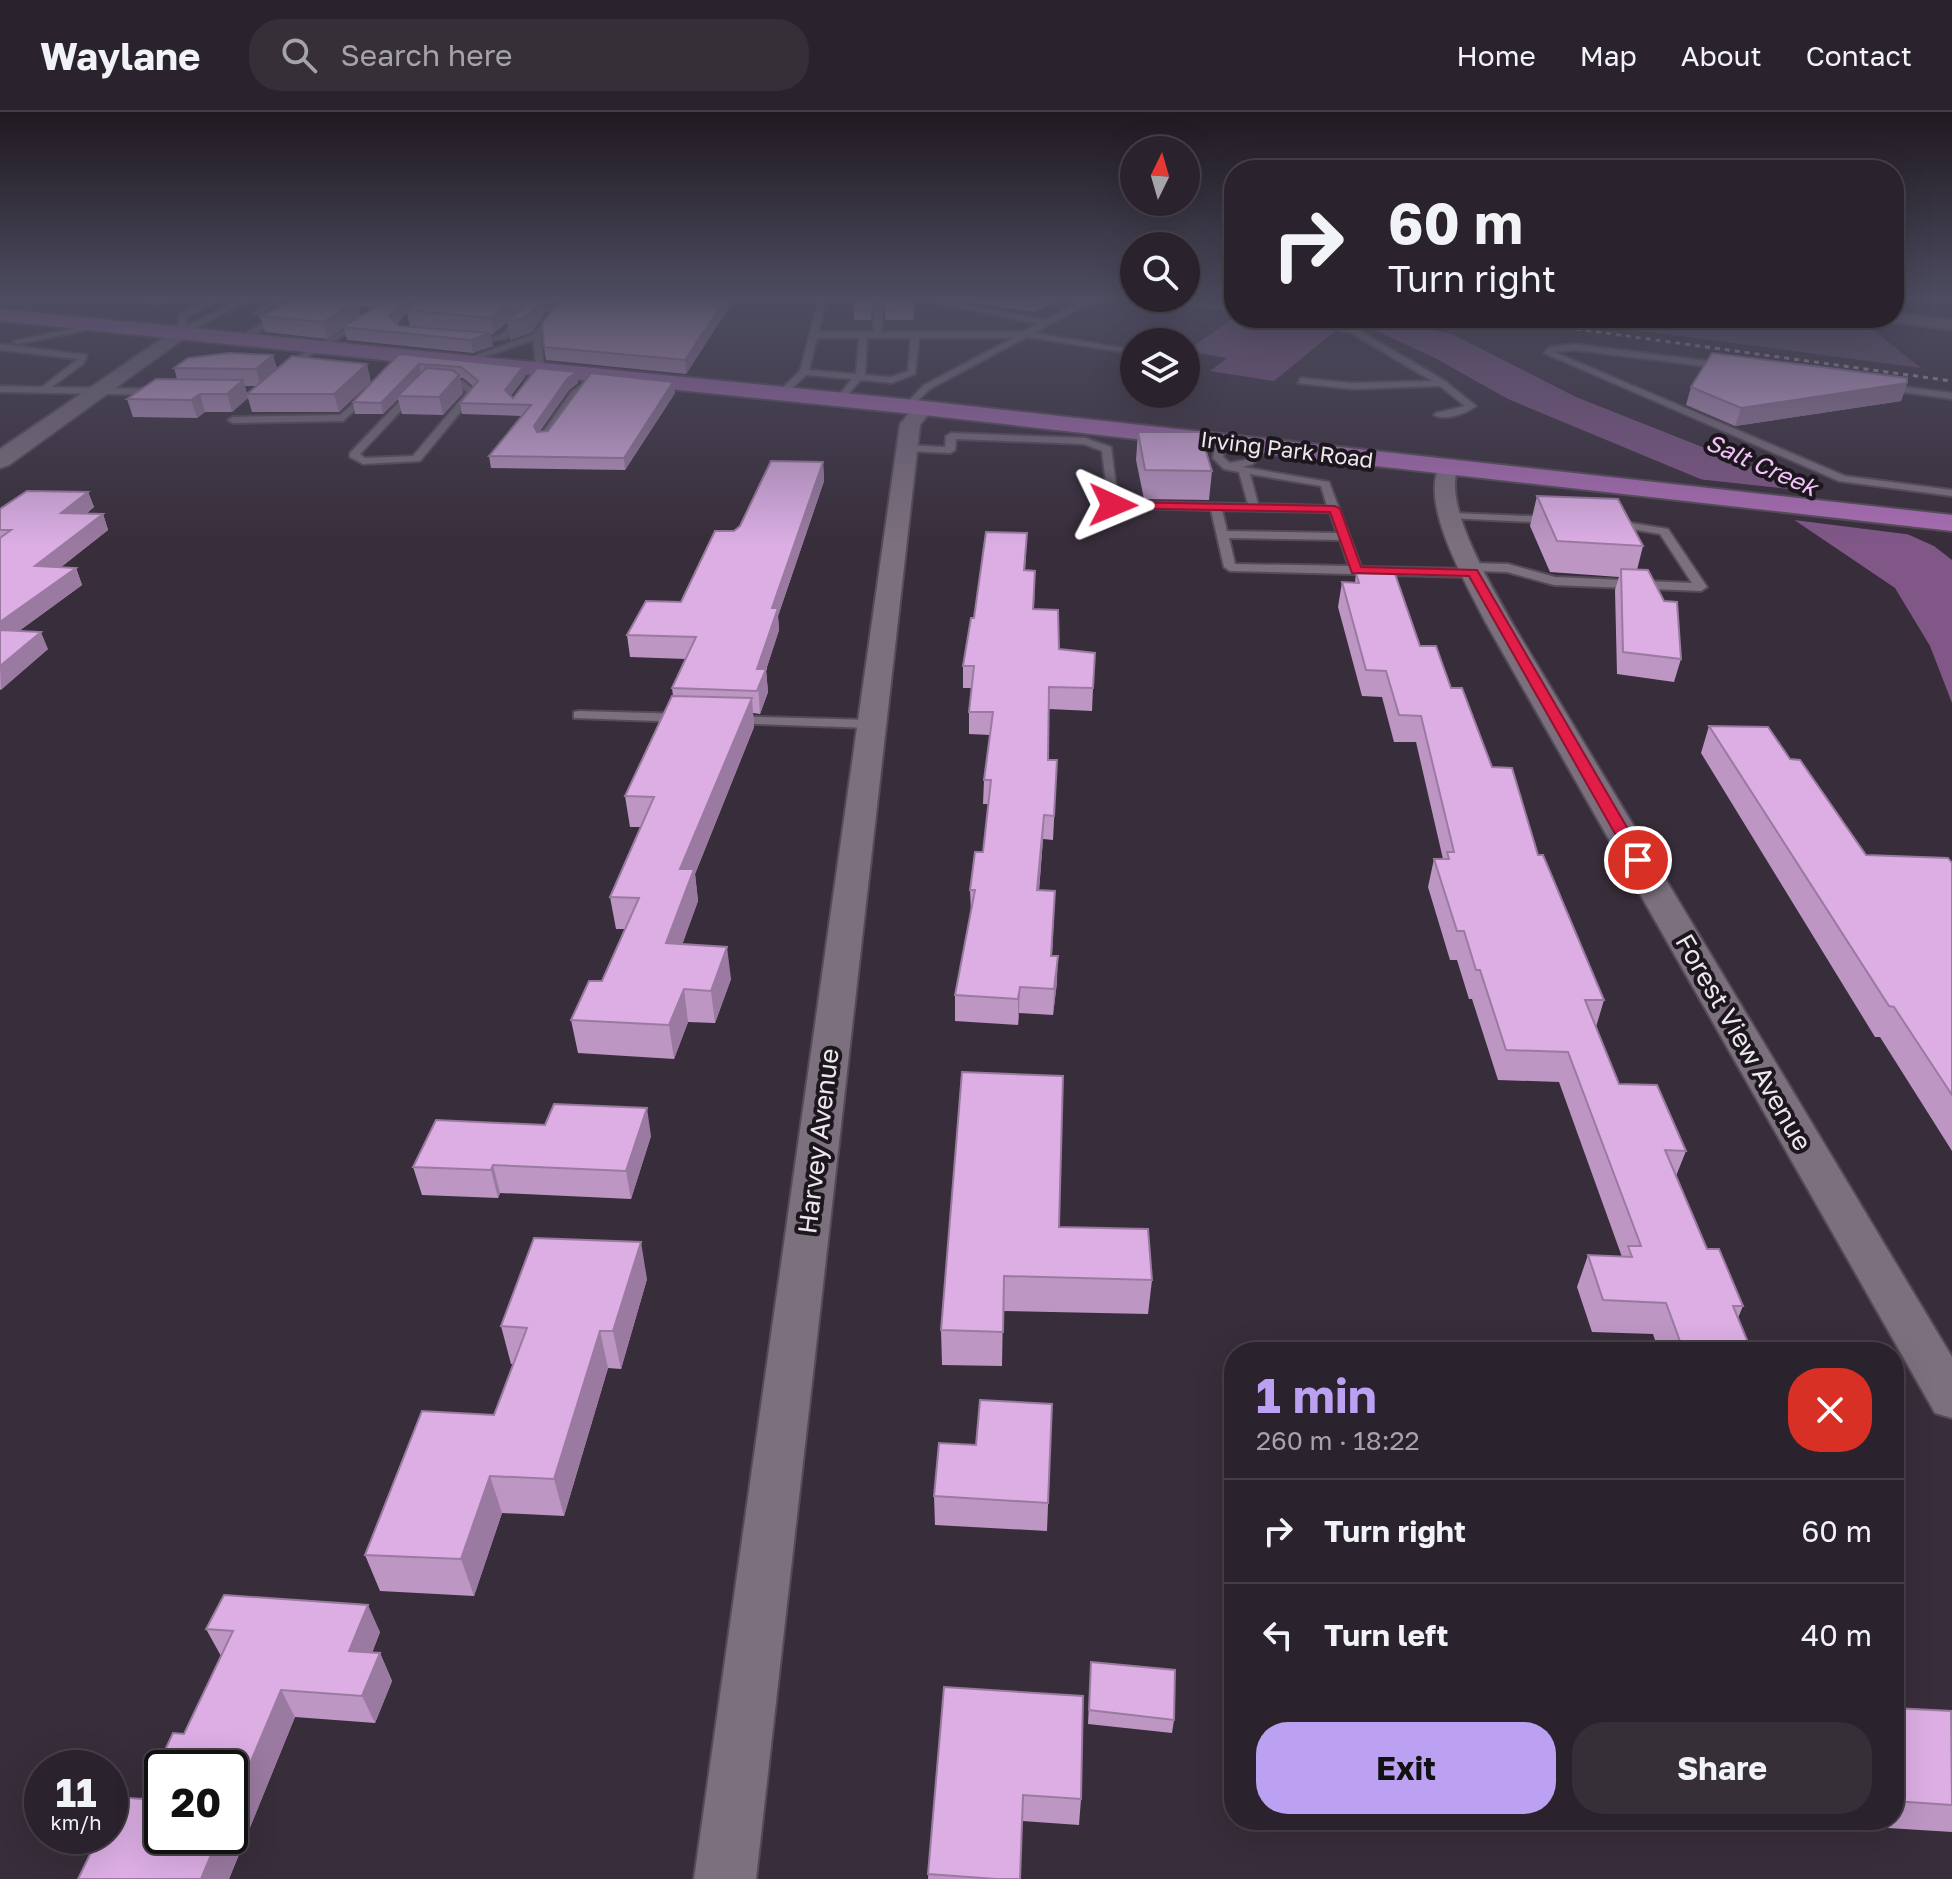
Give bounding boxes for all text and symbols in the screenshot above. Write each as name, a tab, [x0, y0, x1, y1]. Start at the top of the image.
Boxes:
search box	[249, 19, 809, 91]
text: Waylane	[40, 33, 201, 78]
icon: search	[277, 33, 321, 77]
text: Search here	[341, 37, 512, 73]
text: Home	[1457, 39, 1536, 72]
text: Map	[1580, 39, 1637, 72]
text: About	[1681, 39, 1762, 72]
text: Contact	[1806, 39, 1912, 72]
north arrow	[1120, 136, 1200, 216]
map controls	[1120, 136, 1200, 408]
text: 60 m	[1388, 189, 1523, 256]
icon: right	[1256, 192, 1360, 296]
button: search	[1120, 232, 1200, 312]
text: Turn right	[1388, 257, 1556, 300]
button: layers	[1120, 328, 1200, 408]
street label: Irving Park Road	[1199, 425, 1375, 473]
water label: Salt Creek	[1702, 427, 1824, 502]
position arrow	[1071, 463, 1155, 547]
pin	[1604, 826, 1672, 894]
icon: arrive	[1616, 838, 1660, 882]
street label: Forest View Avenue	[1669, 928, 1819, 1156]
street label: Harvey Avenue	[791, 1046, 845, 1236]
text: 1 min	[1256, 1366, 1377, 1424]
button: close	[1788, 1368, 1872, 1452]
text: 260 m · 18:22	[1256, 1425, 1420, 1456]
icon: right	[1256, 1509, 1300, 1553]
text: Turn right	[1324, 1513, 1466, 1549]
text: 60 m	[1801, 1513, 1872, 1549]
icon: left	[1256, 1613, 1300, 1657]
text: Turn left	[1324, 1617, 1449, 1653]
text: 40 m	[1801, 1617, 1872, 1653]
button: Exit	[1256, 1722, 1556, 1814]
button: Share	[1572, 1722, 1872, 1814]
speed limit sign: 20	[144, 1750, 248, 1854]
text: 11	[55, 1768, 97, 1816]
text: km/h	[51, 1810, 101, 1834]

